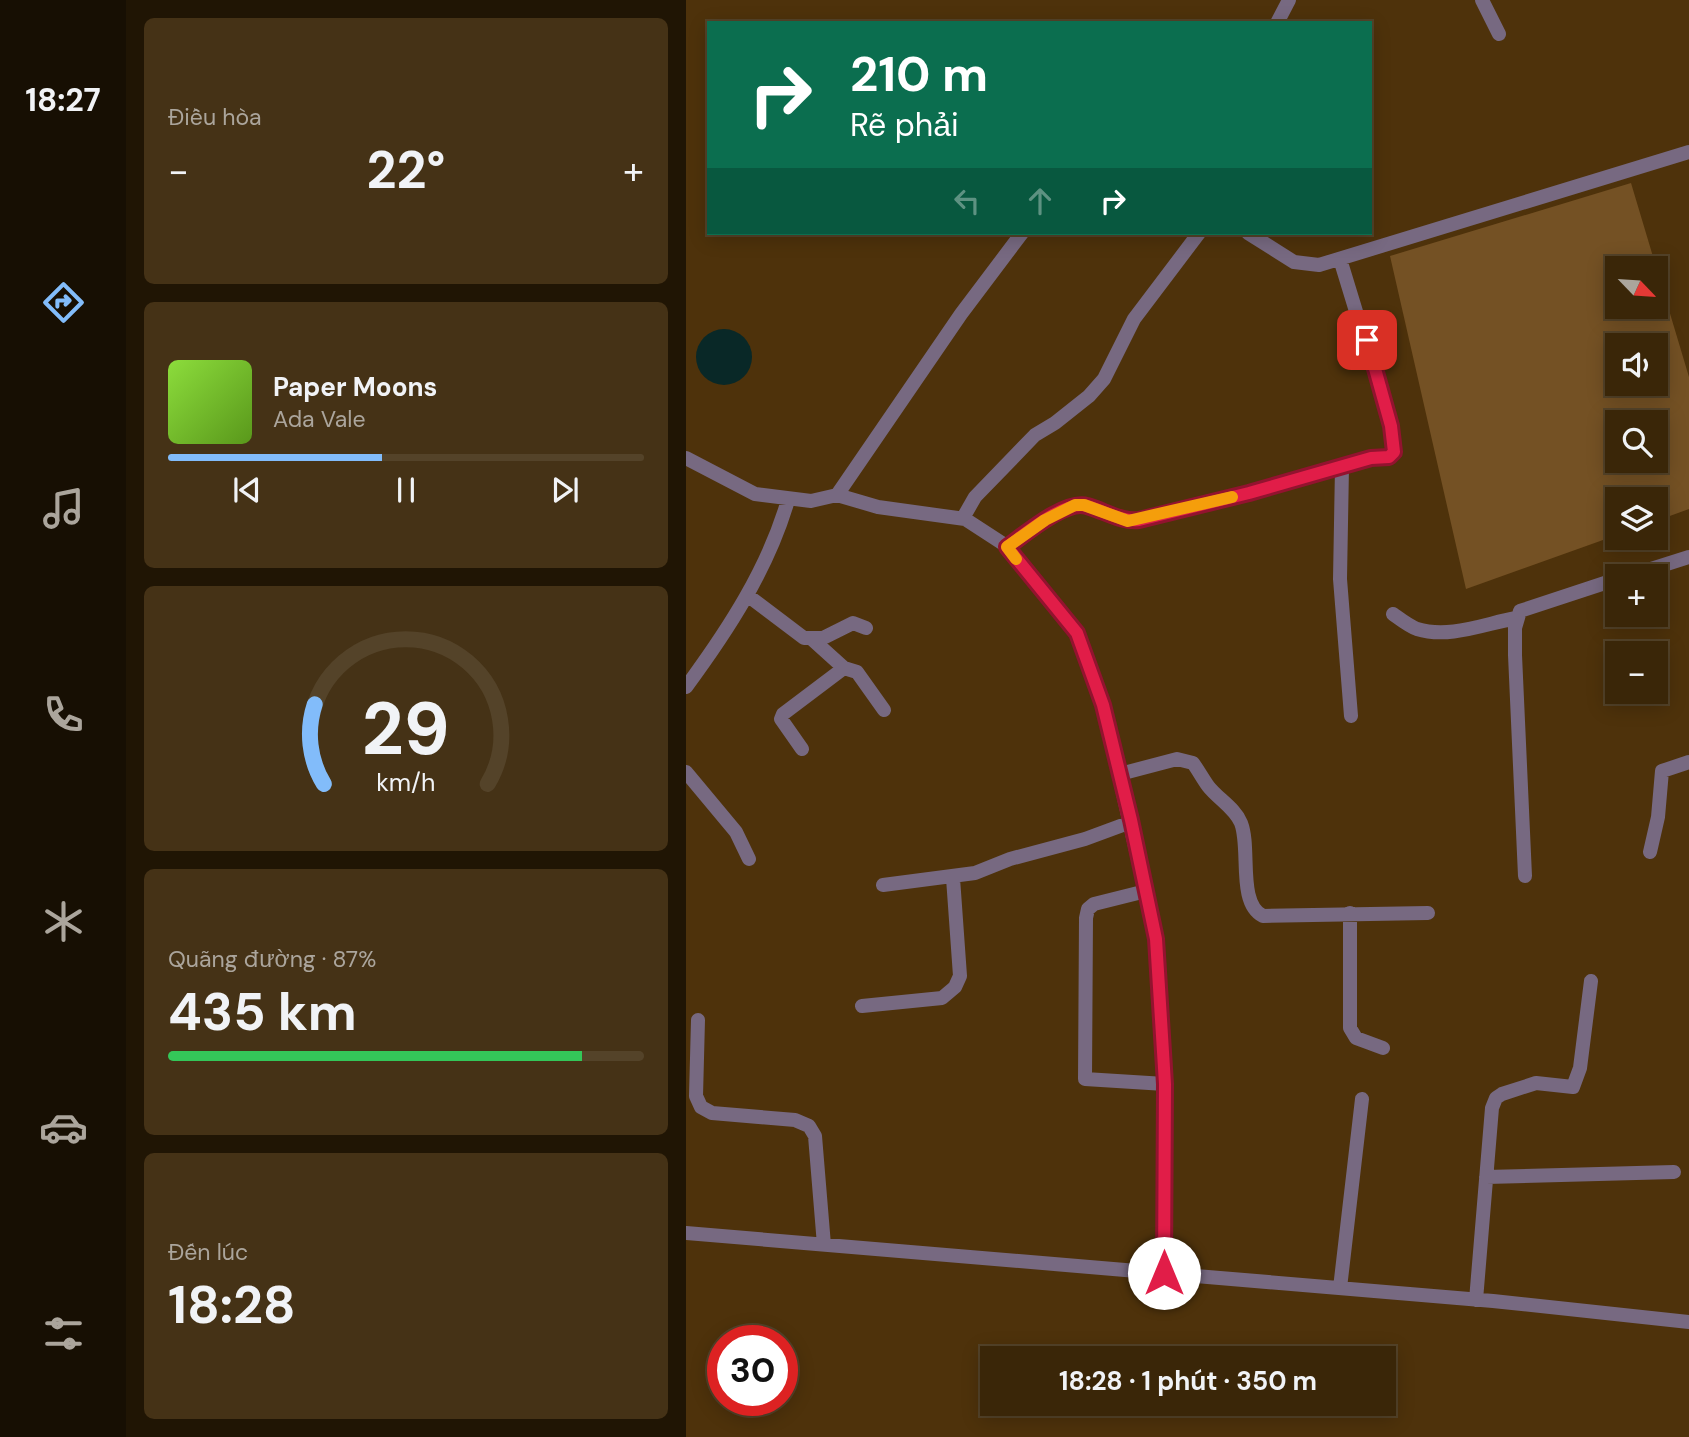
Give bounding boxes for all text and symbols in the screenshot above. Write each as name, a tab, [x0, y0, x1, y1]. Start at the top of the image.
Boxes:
text: 210 m	[850, 42, 988, 106]
icon: right	[735, 49, 826, 140]
text: 18:27	[25, 79, 101, 121]
text: Điều hòa	[168, 102, 262, 132]
text: Rẽ phải	[850, 104, 959, 146]
text: 22°	[367, 136, 445, 204]
text: −	[168, 146, 189, 196]
text: +	[623, 146, 644, 196]
icon: left	[948, 182, 986, 220]
icon: ahead	[1021, 182, 1059, 220]
icon: right	[1094, 182, 1132, 220]
north arrow	[1605, 256, 1668, 318]
map controls	[1605, 256, 1668, 704]
icon: directions	[39, 278, 88, 327]
pin	[1337, 310, 1397, 370]
icon: arrive	[1348, 321, 1386, 359]
button: sound	[1605, 333, 1668, 396]
text: Paper Moons	[273, 370, 437, 404]
text: Ada Vale	[273, 404, 366, 434]
button: search	[1605, 410, 1668, 473]
icon: previous	[228, 471, 266, 509]
icon: pause	[387, 471, 425, 509]
icon: next	[546, 471, 584, 509]
icon: music	[39, 484, 88, 533]
button: layers	[1605, 487, 1668, 550]
button: +	[1605, 564, 1668, 627]
button: −	[1605, 641, 1668, 704]
text: 29	[362, 683, 450, 778]
icon: phone	[39, 690, 88, 739]
text: km/h	[376, 766, 436, 799]
icon: climate	[39, 897, 88, 946]
text: Quãng đường · 87%	[168, 944, 376, 974]
text: 435 km	[168, 978, 357, 1046]
icon: car	[39, 1103, 88, 1152]
position arrow	[1127, 1236, 1201, 1310]
text: Đến lúc	[168, 1237, 248, 1267]
text: 18:28	[168, 1271, 296, 1339]
icon: filters	[39, 1309, 88, 1358]
speed limit sign: 30	[707, 1325, 798, 1416]
text: 18:28 · 1 phút · 350 m	[1059, 1364, 1317, 1398]

